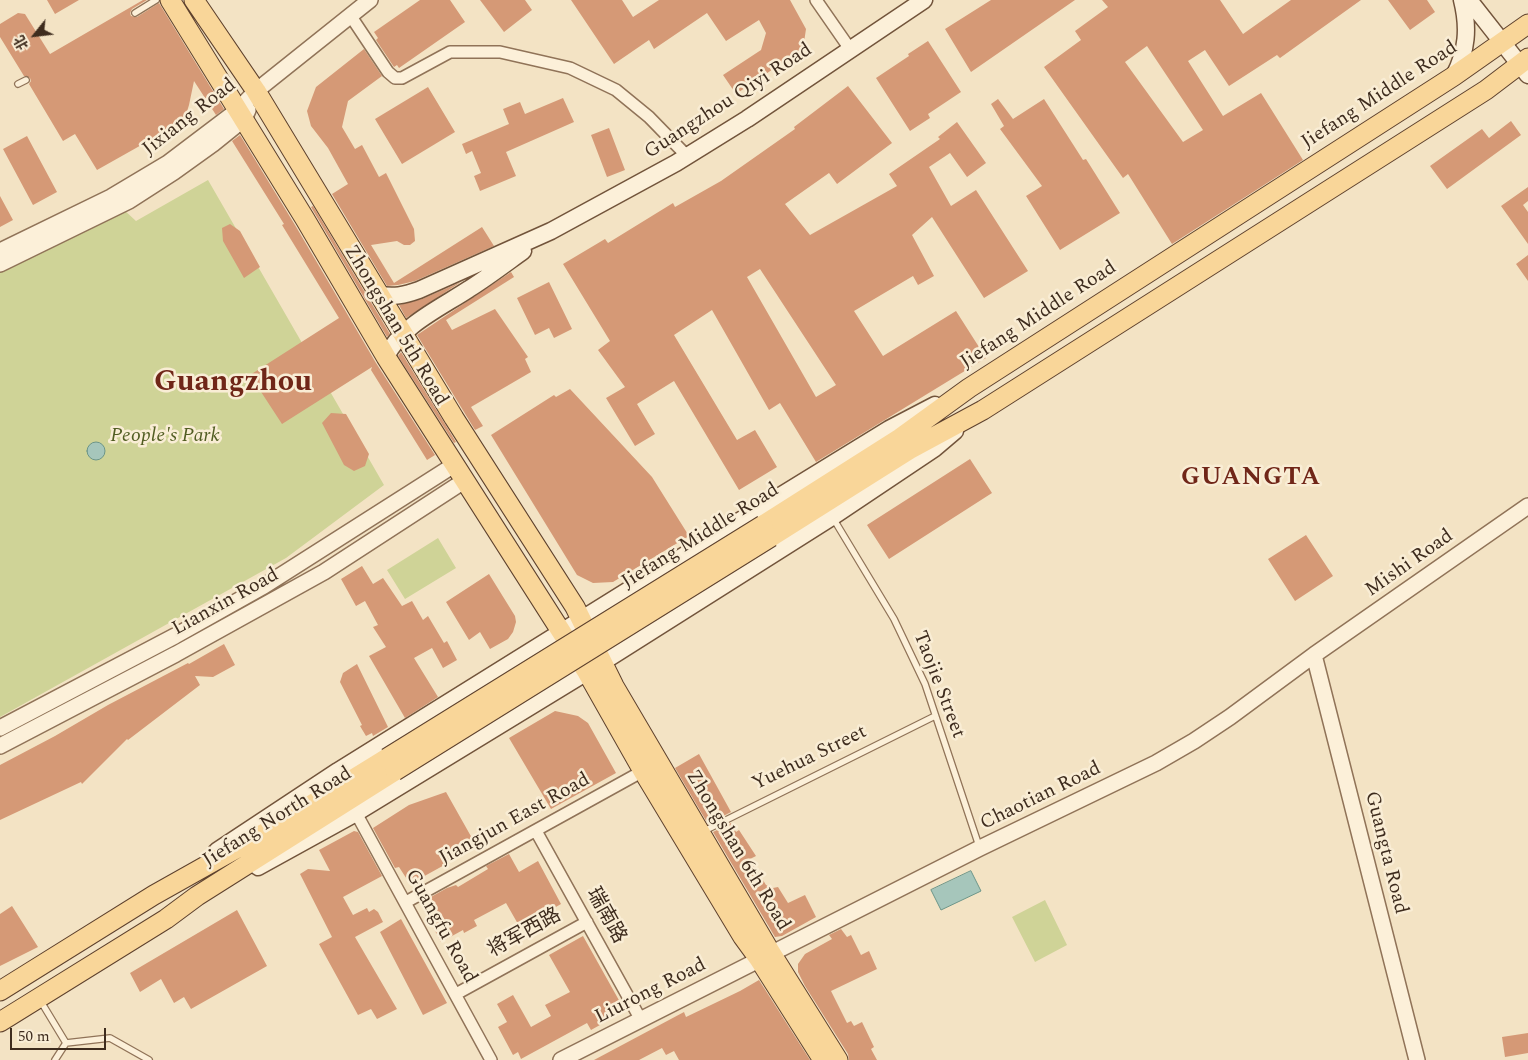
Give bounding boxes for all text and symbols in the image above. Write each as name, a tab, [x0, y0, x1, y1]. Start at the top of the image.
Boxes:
north arrow	[10, 10, 60, 60]
text: 北	[9, 31, 34, 54]
street label: Jiefang Middle Road	[1298, 37, 1462, 155]
street label: Guangzhou Qiyi Road	[641, 39, 817, 165]
street label: Jixiang Road	[138, 74, 242, 162]
street label: Zhongshan 5th Road	[338, 241, 452, 411]
street label: Jiefang Middle Road	[957, 257, 1121, 375]
district label: Guangzhou	[154, 366, 312, 402]
park label: People's Park	[110, 425, 220, 449]
district label: GUANGTA	[1180, 464, 1322, 494]
street label: Jiefang Middle Road	[618, 479, 784, 595]
street label: Mishi Road	[1361, 525, 1459, 603]
street label: Lianxin Road	[168, 564, 284, 642]
street label: Taojie Street	[907, 628, 969, 742]
street label: Yuehua Street	[749, 721, 871, 797]
street label: Chaotian Road	[977, 757, 1105, 837]
street label: Jiefang North Road	[199, 762, 357, 874]
street label: Zhongshan 6th Road	[680, 766, 794, 936]
street label: Jiangjun East Road	[435, 769, 595, 871]
street label: Guangta Road	[1358, 789, 1412, 917]
street label: Guangfu Road	[399, 866, 481, 988]
street label: 瑞南路	[580, 884, 630, 948]
street label: 将军西路	[484, 904, 566, 964]
street label: Liurong Road	[591, 954, 711, 1030]
scale bar	[12, 1018, 109, 1050]
text: 50 m	[18, 1025, 50, 1048]

